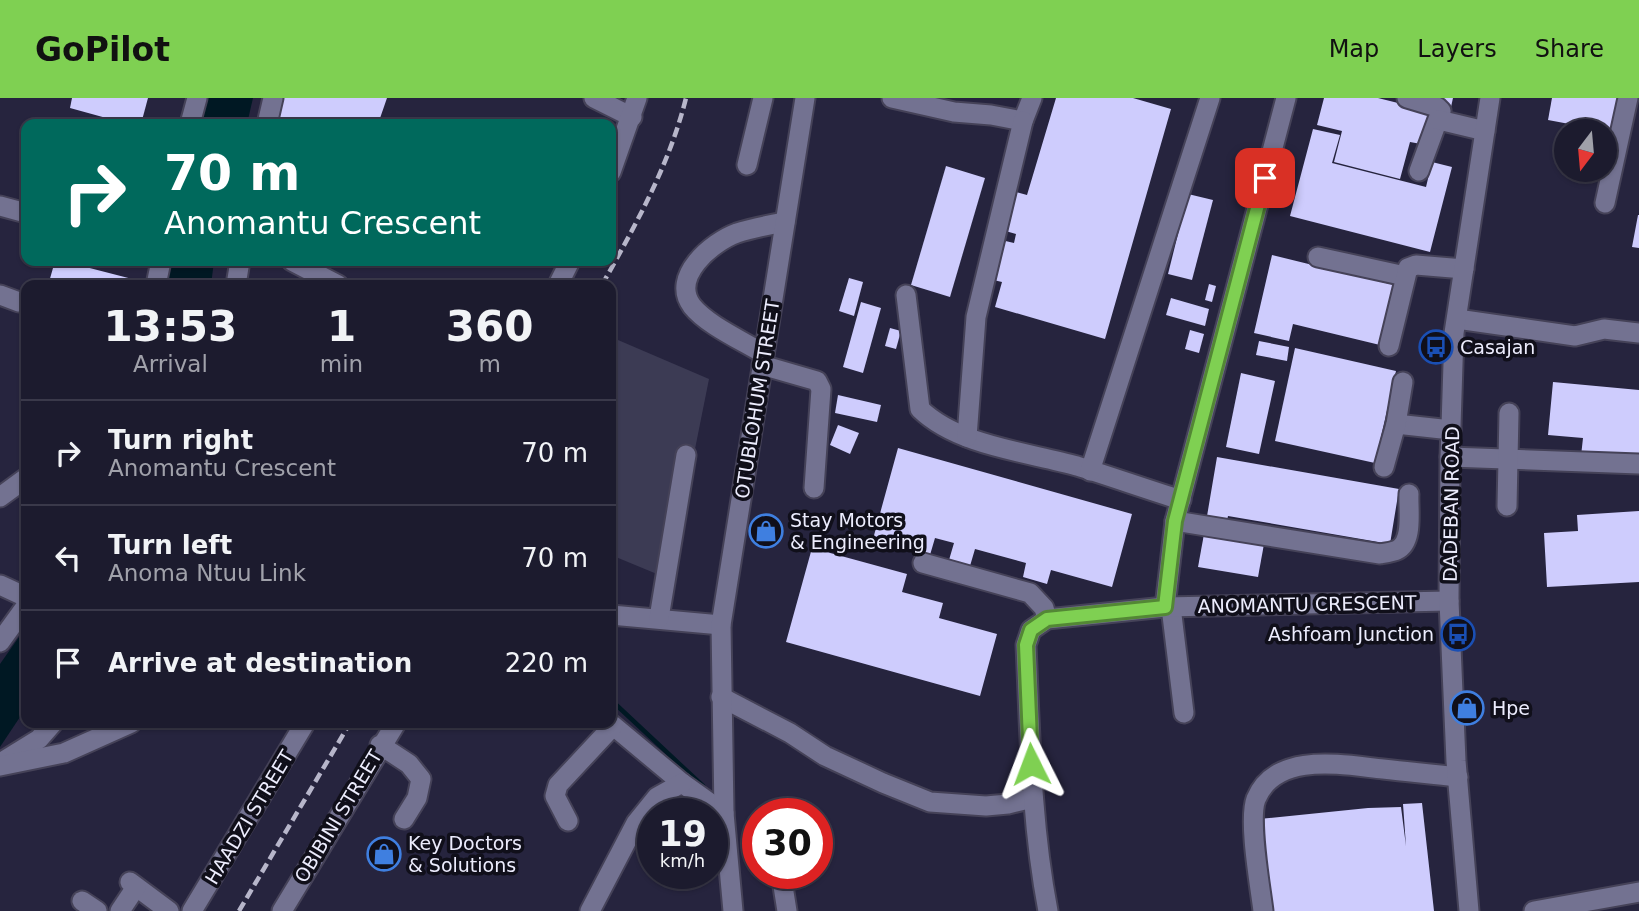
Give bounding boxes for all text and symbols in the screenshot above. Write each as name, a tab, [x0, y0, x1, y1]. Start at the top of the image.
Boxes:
text: GoPilot	[35, 30, 170, 69]
text: Map	[1329, 35, 1379, 63]
text: Layers	[1417, 35, 1497, 63]
text: Share	[1535, 35, 1604, 63]
north arrow	[1554, 119, 1617, 182]
map controls	[1554, 119, 1617, 182]
text: 70 m	[164, 145, 300, 202]
icon: right	[49, 147, 140, 238]
pin	[1235, 148, 1295, 208]
icon: arrive	[1246, 159, 1284, 197]
text: Anomantu Crescent	[164, 204, 481, 242]
street label: OTUBLOHUM STREET	[730, 297, 784, 500]
text: 13:53	[104, 302, 237, 351]
text: 1	[327, 302, 356, 351]
text: 360	[446, 302, 533, 351]
bus stop icon: Casajan	[1417, 328, 1455, 366]
place label: Casajan	[1460, 336, 1535, 358]
text: Arrival	[133, 351, 208, 377]
text: min	[320, 351, 363, 377]
text: m	[478, 351, 501, 377]
text: Turn right	[108, 425, 253, 455]
street label: DADEBAN ROAD	[1439, 426, 1463, 582]
icon: right	[49, 434, 87, 472]
text: 70 m	[521, 438, 588, 468]
text: Anomantu Crescent	[108, 455, 336, 481]
place label: Stay Motors & Engineering	[790, 509, 925, 553]
shop icon: Stay Motors & Engineering	[747, 512, 785, 550]
text: Turn left	[108, 530, 232, 560]
icon: left	[49, 539, 87, 577]
text: 70 m	[521, 543, 588, 573]
text: Anoma Ntuu Link	[108, 560, 306, 586]
street label: ANOMANTU CRESCENT	[1197, 591, 1417, 617]
bus stop icon: Ashfoam Junction	[1439, 615, 1477, 653]
place label: Ashfoam Junction	[1268, 623, 1434, 645]
icon: arrive	[49, 644, 87, 682]
text: Arrive at destination	[108, 648, 412, 678]
text: 220 m	[505, 648, 588, 678]
shop icon: Hpe	[1448, 689, 1486, 727]
place label: Hpe	[1492, 697, 1530, 719]
position arrow	[994, 727, 1068, 801]
street label: OBIBINI STREET	[290, 745, 386, 886]
street label: HAADZI STREET	[200, 746, 298, 888]
speed limit sign: 30	[742, 798, 833, 889]
text: 19	[658, 814, 707, 854]
place label: Key Doctors & Solutions	[408, 832, 522, 876]
shop icon: Key Doctors & Solutions	[365, 835, 403, 873]
text: km/h	[660, 850, 705, 871]

